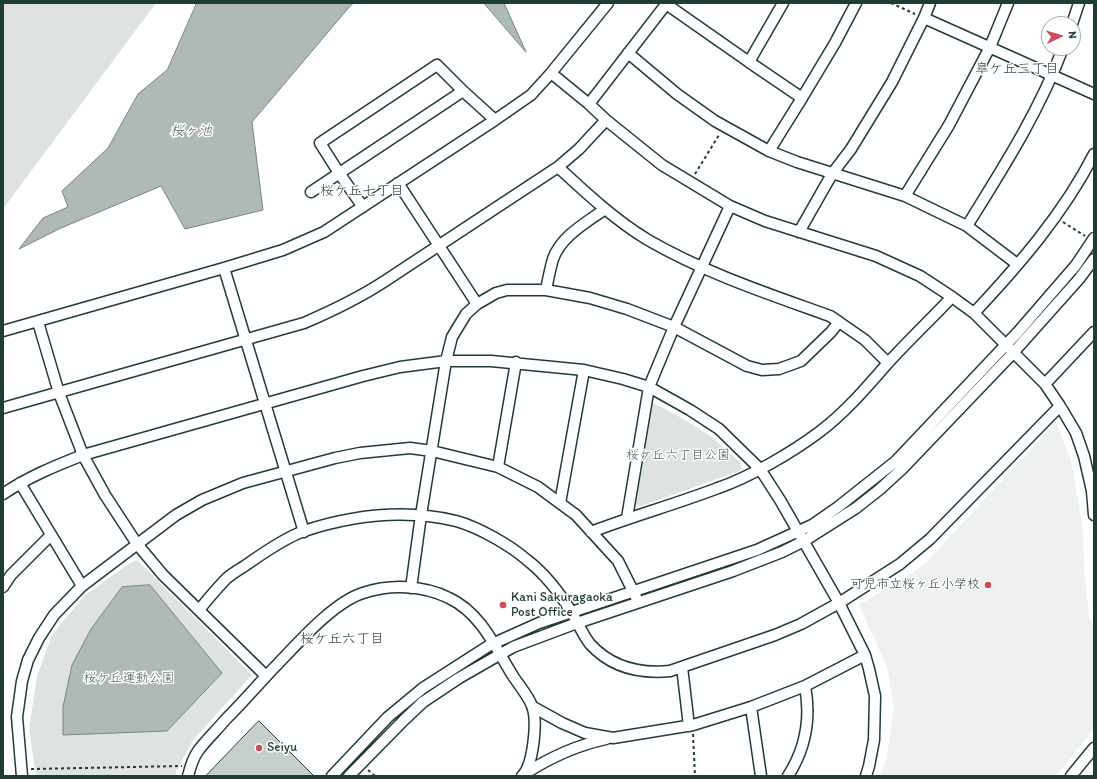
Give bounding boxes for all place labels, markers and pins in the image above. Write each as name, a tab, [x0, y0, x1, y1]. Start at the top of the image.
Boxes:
place label: 可児市立桜ヶ丘小学校	[850, 577, 980, 593]
marker: 可児市立桜ヶ丘小学校	[983, 580, 993, 590]
place label: Kani Sakuragaoka Post Office	[511, 590, 613, 621]
marker: Kani Sakuragaoka Post Office	[498, 600, 508, 610]
place label: Seiyu	[267, 740, 297, 756]
marker: Seiyu	[254, 743, 264, 753]

